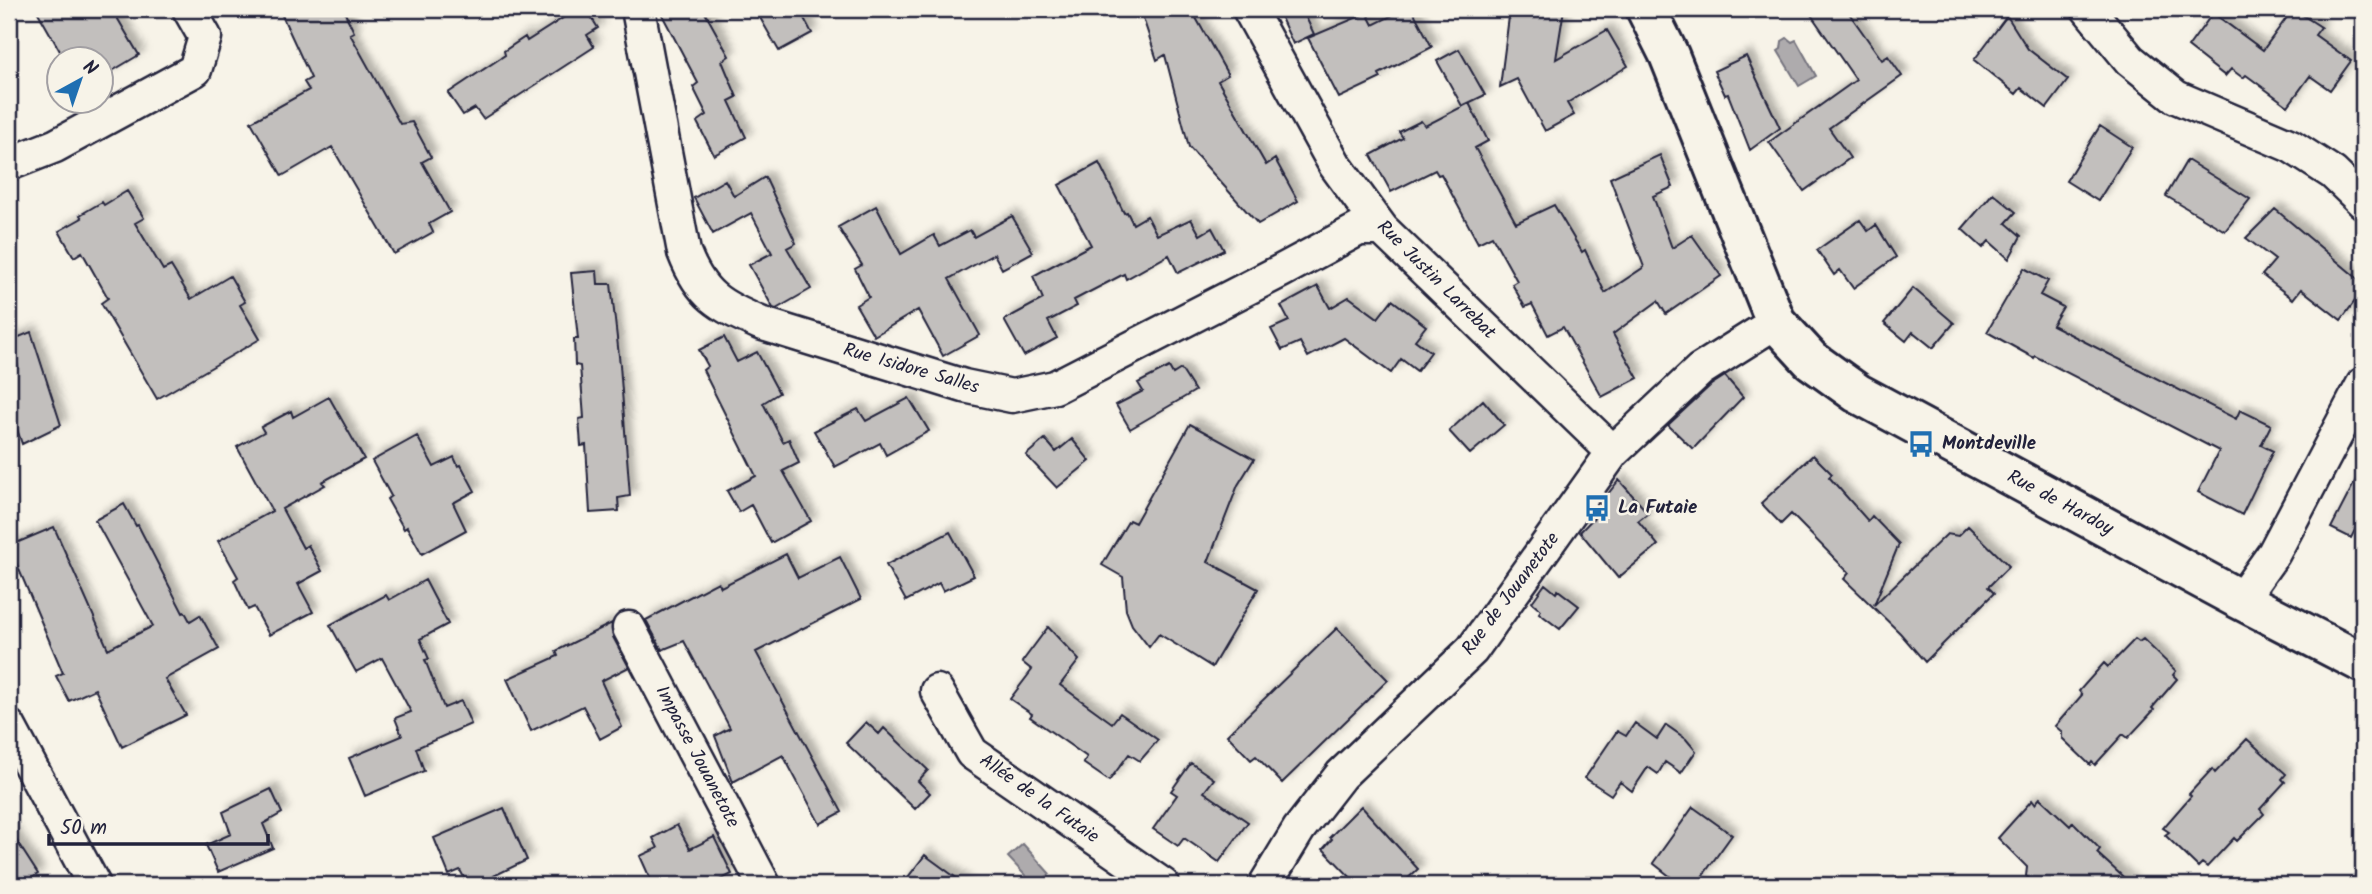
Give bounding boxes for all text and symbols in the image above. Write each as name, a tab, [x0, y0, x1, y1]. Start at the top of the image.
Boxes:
north arrow	[46, 46, 116, 116]
text: N	[75, 53, 104, 84]
street label: Rue Justin Larrebat	[1369, 213, 1503, 347]
street label: Rue Isidore Salles	[839, 335, 983, 403]
bus stop icon: Montdeville	[1906, 429, 1936, 459]
place label: Montdeville	[1942, 429, 2036, 459]
street label: Rue de Hardoy	[2001, 462, 2120, 544]
bus stop icon: La Futaie	[1582, 493, 1612, 523]
place label: La Futaie	[1618, 493, 1697, 523]
street label: Rue de Jouanetote	[1454, 525, 1568, 662]
street label: Impasse Jouanetote	[647, 680, 747, 834]
street label: Allée de la Futaie	[973, 746, 1106, 852]
scale bar	[49, 803, 268, 847]
text: 50 m	[60, 812, 107, 845]

